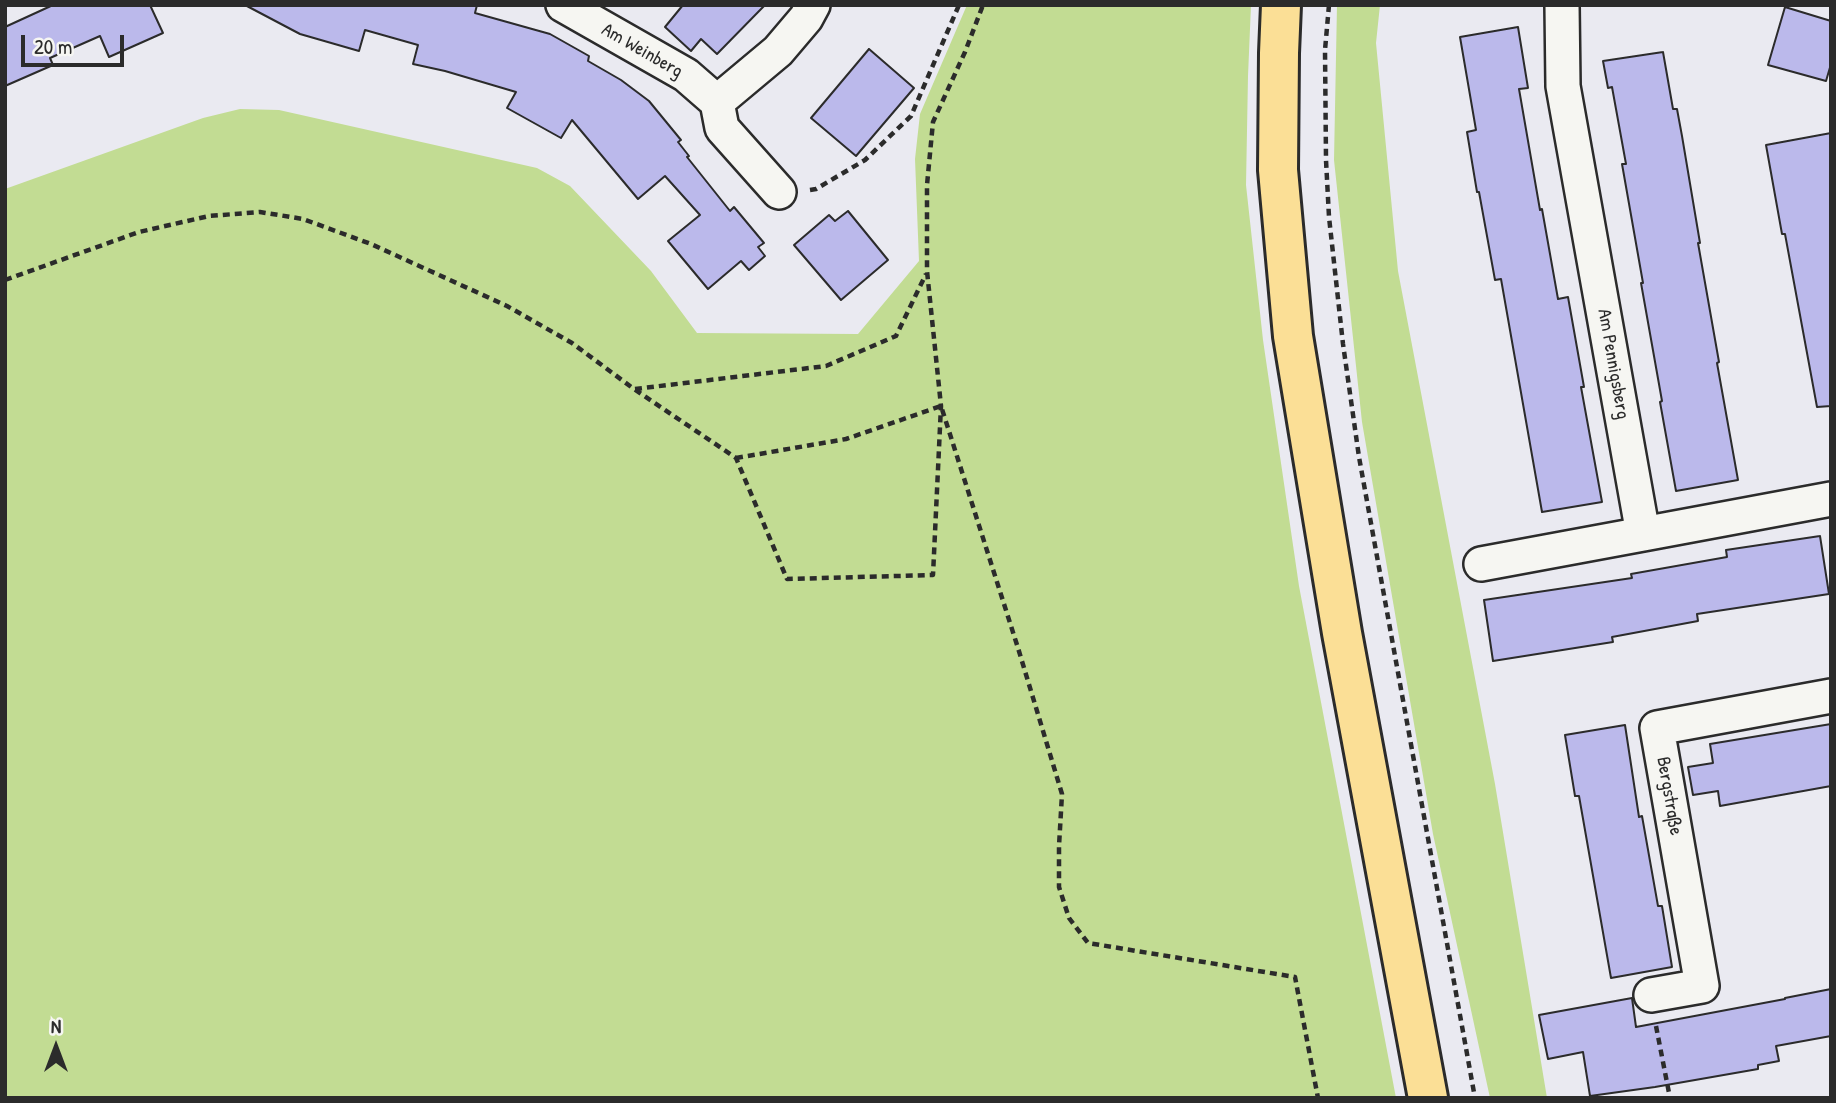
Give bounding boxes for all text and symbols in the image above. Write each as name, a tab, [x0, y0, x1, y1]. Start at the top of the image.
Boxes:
street label: Am Weinberg	[597, 19, 687, 83]
scale bar	[24, 21, 128, 65]
text: 20 m	[34, 32, 72, 61]
street label: Am Pennigsberg	[1592, 307, 1634, 421]
street label: Bergstraße	[1651, 755, 1687, 837]
north arrow	[21, 1012, 91, 1082]
text: N	[51, 1013, 61, 1039]

